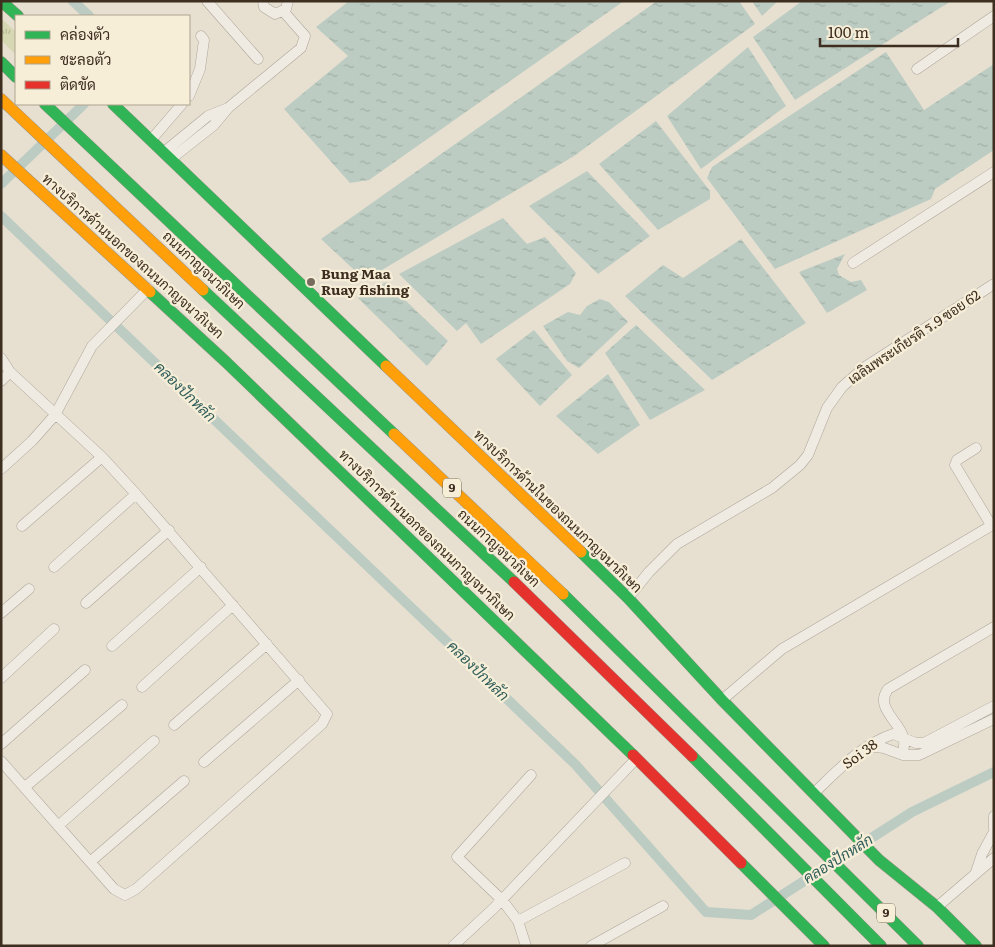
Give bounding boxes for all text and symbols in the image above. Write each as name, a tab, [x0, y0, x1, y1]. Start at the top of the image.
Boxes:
legend	[15, 15, 190, 105]
scale bar	[820, 15, 958, 47]
text: 100 m	[828, 20, 869, 43]
text: คล่องตัว	[60, 22, 110, 45]
text: ชะลอตัว	[60, 47, 111, 70]
text: ติดขัด	[60, 72, 96, 95]
street label: ทางบริการด้านนอกของถนนกาญจนาภิเษก	[39, 170, 227, 342]
street label: ถนนกาญจนาภิเษก	[159, 228, 249, 312]
place label: Bung Maa Ruay fishing	[321, 263, 410, 299]
marker: Bung Maa Ruay fishing	[305, 276, 317, 288]
street label: เฉลิมพระเกียรติ ร.9 ซอย 62	[843, 284, 984, 388]
water label: คลองปักหลัก	[150, 355, 222, 427]
street label: ทางบริการด้านในของถนนกาญจนาภิเษก	[470, 426, 646, 596]
street label: ทางบริการด้านนอกของถนนกาญจนาภิเษก	[335, 444, 520, 624]
road number: 9	[443, 478, 461, 498]
street label: ถนนกาญจนาภิเษก	[454, 506, 544, 590]
water label: คลองปักหลัก	[443, 634, 515, 706]
street label: Soi 38	[838, 733, 881, 773]
water label: คลองปักหลัก	[798, 827, 877, 888]
road number: 9	[877, 904, 895, 922]

